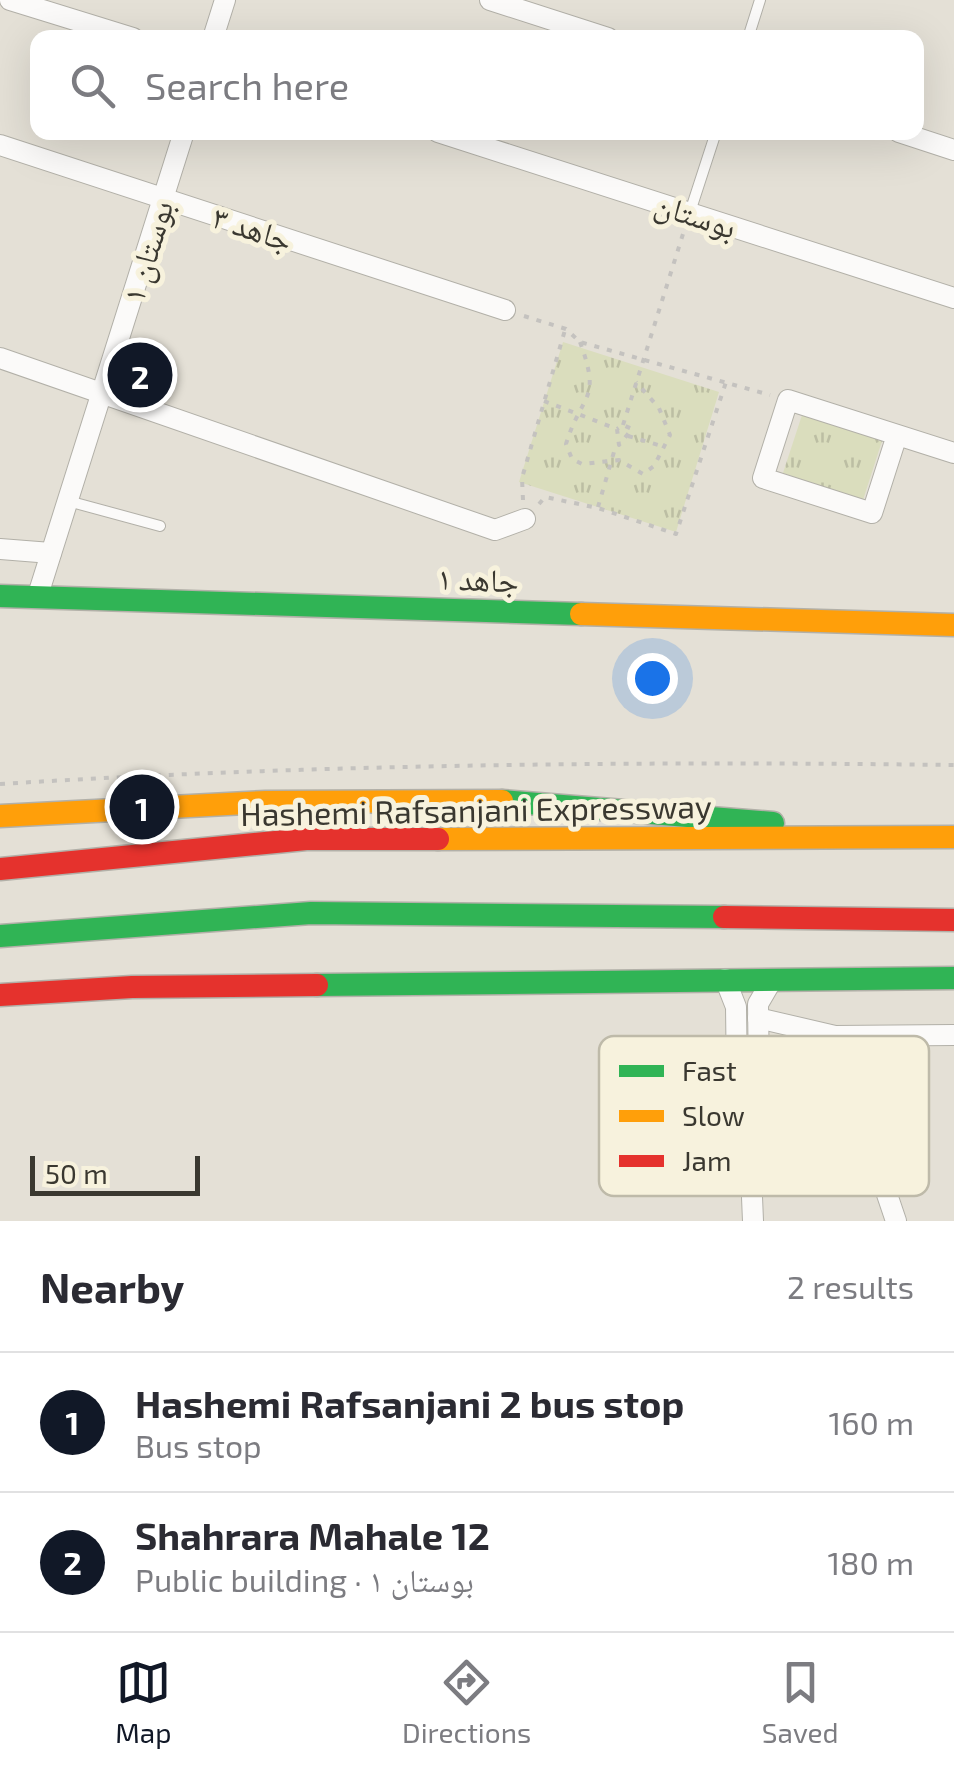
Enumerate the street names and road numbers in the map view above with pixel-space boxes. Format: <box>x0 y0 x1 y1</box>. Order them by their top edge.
street label: بوستان <box>650 183 741 247</box>
street label: بوستان ۱ <box>113 195 181 307</box>
street label: جاهد ۳ <box>208 196 298 258</box>
street label: جاهد ۱ <box>437 558 519 599</box>
street label: Hashemi Rafsanjani Expressway <box>240 786 712 833</box>

